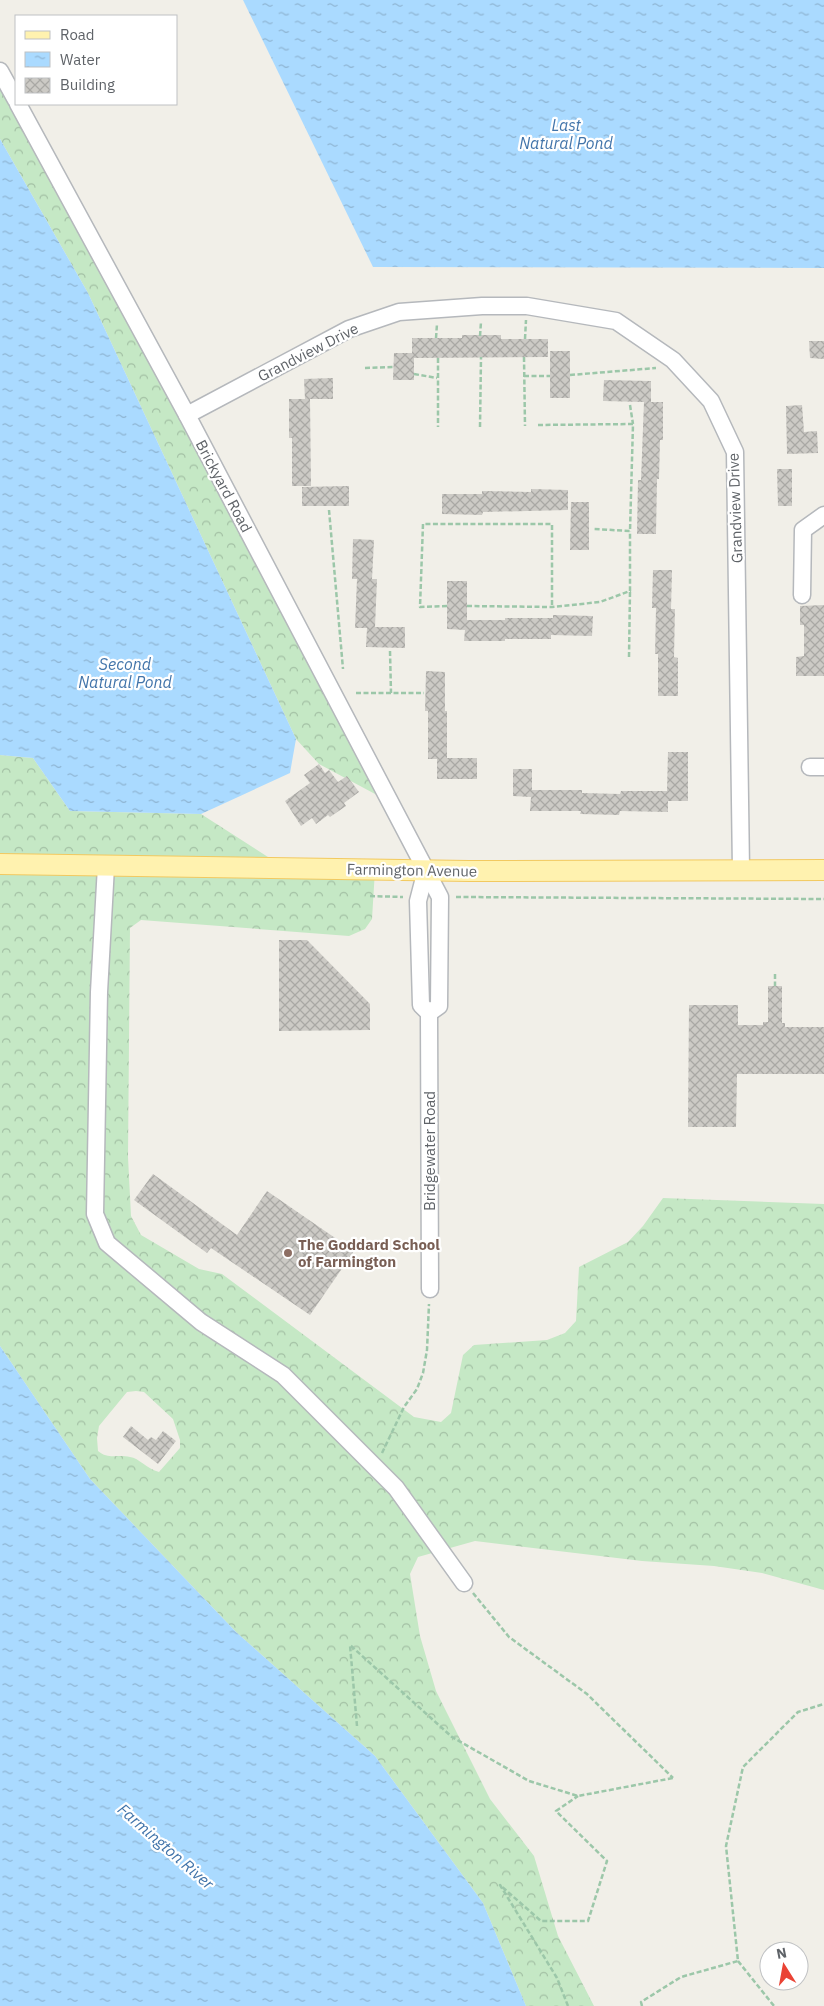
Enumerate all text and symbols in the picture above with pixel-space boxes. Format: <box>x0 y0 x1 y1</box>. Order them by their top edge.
legend <box>15 15 178 105</box>
text: Road <box>60 25 95 44</box>
text: Water <box>60 50 101 69</box>
text: Building <box>60 75 115 94</box>
water label: Last Natural Pond <box>519 115 614 153</box>
street label: Grandview Drive <box>255 319 361 385</box>
street label: Brickyard Road <box>192 437 256 535</box>
street label: Grandview Drive <box>724 453 746 563</box>
water label: Second Natural Pond <box>78 654 173 692</box>
street label: Farmington Avenue <box>347 859 477 881</box>
street label: Bridgewater Road <box>420 1091 439 1211</box>
place label: The Goddard School of Farmington <box>298 1235 440 1271</box>
marker: The Goddard School of Farmington <box>282 1247 294 1259</box>
water label: Farmington River <box>114 1799 219 1894</box>
north arrow <box>759 1941 809 1991</box>
text: N <box>775 1943 788 1963</box>

